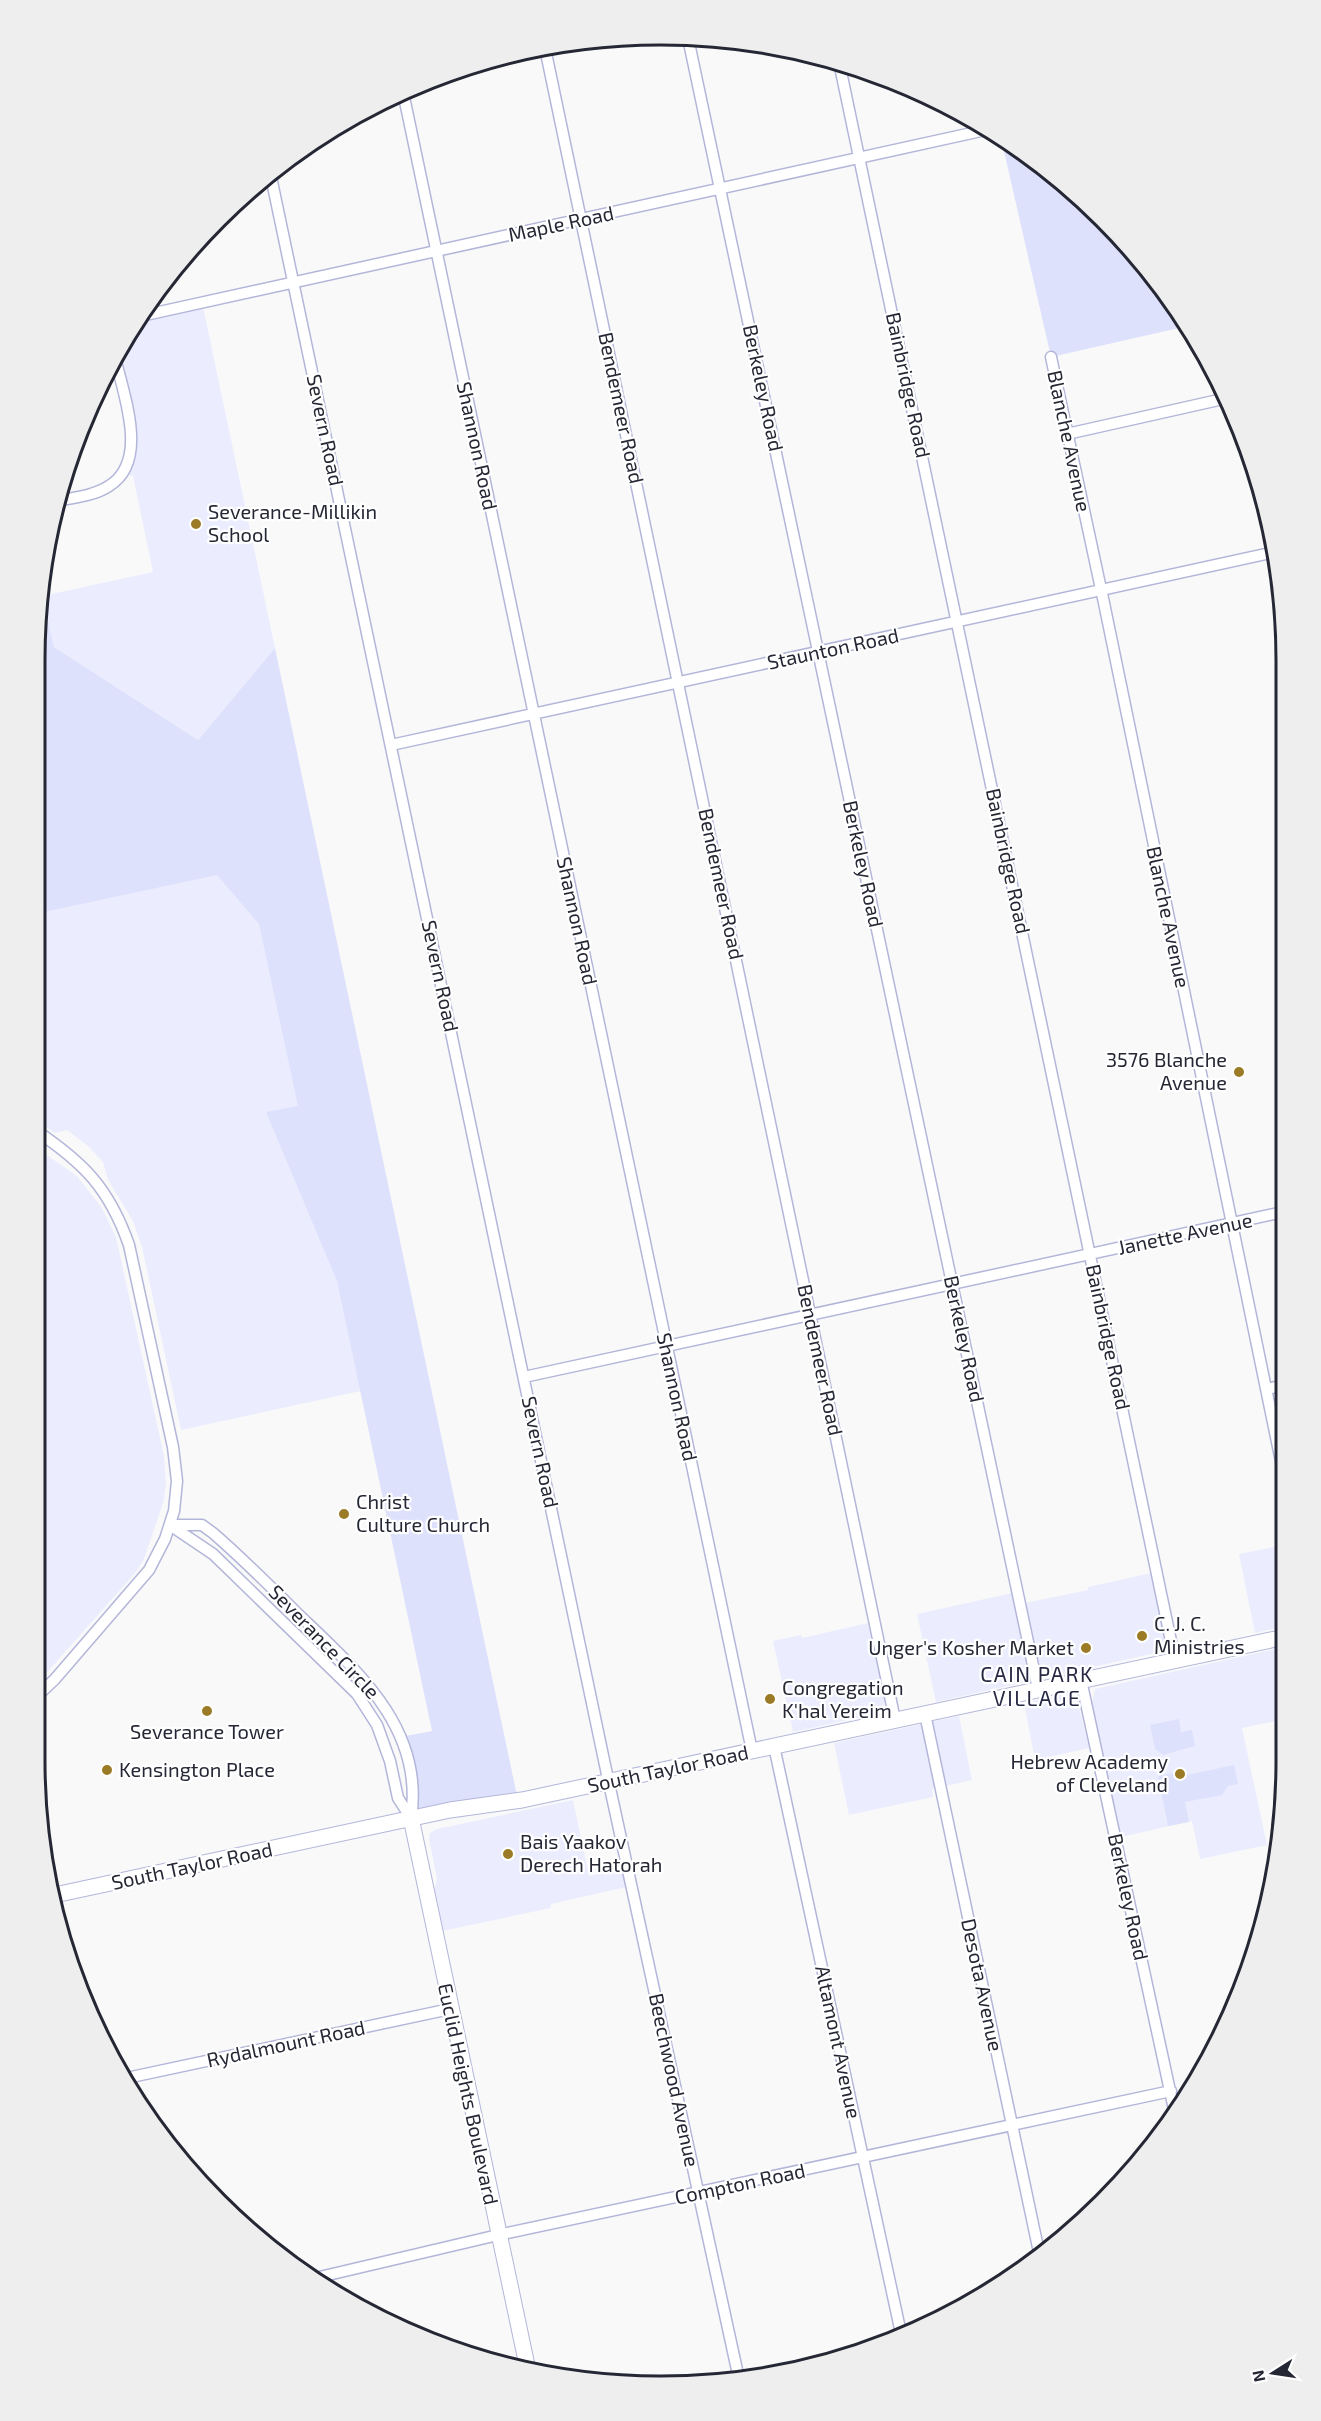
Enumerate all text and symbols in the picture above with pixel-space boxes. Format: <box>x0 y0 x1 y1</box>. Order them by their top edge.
street label: Maple Road <box>506 200 616 246</box>
street label: Bainbridge Road <box>882 310 936 460</box>
street label: Berkeley Road <box>739 322 789 453</box>
street label: Bendemeer Road <box>594 330 650 486</box>
street label: Blanche Avenue <box>1043 368 1097 514</box>
street label: Severn Road <box>302 372 349 488</box>
street label: Shannon Road <box>453 379 503 512</box>
place label: Severance-Millikin School <box>208 499 377 546</box>
marker: Severance-Millikin School <box>189 517 203 531</box>
street label: Staunton Road <box>765 622 901 674</box>
street label: Bainbridge Road <box>982 786 1036 936</box>
street label: Berkeley Road <box>839 798 889 929</box>
street label: Bendemeer Road <box>694 806 750 962</box>
street label: Blanche Avenue <box>1142 844 1196 990</box>
street label: Shannon Road <box>553 854 603 987</box>
street label: Severn Road <box>417 918 464 1034</box>
place label: 3576 Blanche Avenue <box>1106 1047 1227 1094</box>
marker: 3576 Blanche Avenue <box>1232 1065 1246 1079</box>
street label: Janette Avenue <box>1115 1207 1254 1259</box>
street label: Bainbridge Road <box>1082 1262 1136 1412</box>
street label: Berkeley Road <box>940 1273 990 1404</box>
street label: Bendemeer Road <box>793 1282 849 1438</box>
street label: Shannon Road <box>653 1330 703 1463</box>
street label: Severn Road <box>517 1394 564 1510</box>
place label: Christ Culture Church <box>356 1489 490 1536</box>
marker: Christ Culture Church <box>337 1507 351 1521</box>
street label: Severance Circle <box>264 1579 385 1703</box>
place label: C. J. C. Ministries <box>1154 1611 1245 1658</box>
marker: C. J. C. Ministries <box>1135 1629 1149 1643</box>
place label: Unger's Kosher Market <box>868 1635 1074 1659</box>
marker: Unger's Kosher Market <box>1079 1641 1093 1655</box>
district label: CAIN PARK VILLAGE <box>980 1661 1094 1710</box>
place label: Congregation K'hal Yereim <box>782 1675 904 1722</box>
marker: Congregation K'hal Yereim <box>763 1692 777 1706</box>
marker: Severance Tower <box>200 1704 214 1718</box>
place label: Severance Tower <box>130 1719 284 1743</box>
street label: South Taylor Road <box>585 1739 750 1797</box>
place label: Hebrew Academy of Cleveland <box>1010 1749 1168 1796</box>
place label: Kensington Place <box>119 1757 275 1781</box>
marker: Kensington Place <box>100 1763 114 1777</box>
marker: Hebrew Academy of Cleveland <box>1173 1767 1187 1781</box>
place label: Bais Yaakov Derech Hatorah <box>520 1829 662 1876</box>
street label: Berkeley Road <box>1104 1831 1154 1962</box>
street label: South Taylor Road <box>109 1836 274 1894</box>
marker: Bais Yaakov Derech Hatorah <box>501 1847 515 1861</box>
street label: Desota Avenue <box>957 1916 1009 2053</box>
street label: Altamont Avenue <box>811 1963 867 2121</box>
street label: Euclid Heights Boulevard <box>434 1981 504 2207</box>
street label: Beechwood Avenue <box>645 1991 705 2169</box>
street label: Rydalmount Road <box>204 2015 367 2072</box>
street label: Compton Road <box>672 2157 807 2209</box>
north arrow <box>1243 2343 1303 2403</box>
text: N <box>1247 2369 1268 2384</box>

